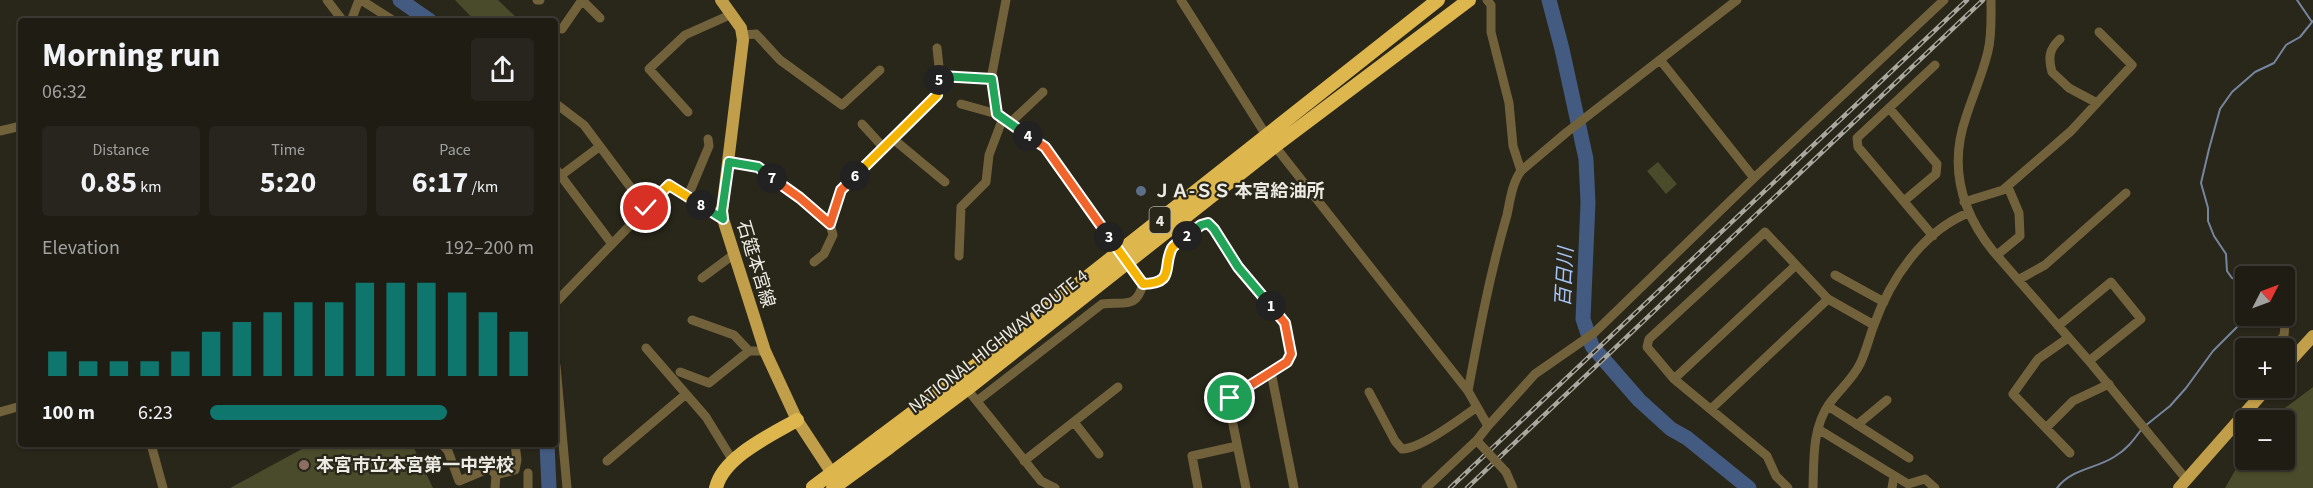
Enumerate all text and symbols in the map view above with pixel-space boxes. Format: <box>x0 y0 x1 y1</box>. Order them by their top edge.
text: Morning run <box>42 32 220 79</box>
button: share <box>471 38 534 101</box>
pin: 5 <box>924 65 954 95</box>
text: 5 <box>935 69 943 91</box>
text: 06:32 <box>42 78 87 106</box>
pin: 4 <box>1013 121 1043 151</box>
text: 4 <box>1024 125 1032 147</box>
text: Distance <box>93 139 149 161</box>
text: Time <box>271 139 305 161</box>
text: Pace <box>439 139 471 161</box>
text: 0.85 <box>81 161 137 204</box>
text: 5:20 <box>260 161 316 204</box>
text: 6:17 <box>412 161 468 204</box>
pin: 6 <box>840 161 870 191</box>
pin: 7 <box>757 163 787 193</box>
text: 6 <box>851 165 859 187</box>
text: 7 <box>768 167 776 189</box>
text: km <box>137 176 161 198</box>
text: /km <box>468 176 498 198</box>
place label: ＪＡ-ＳＳ 本宮給油所 <box>1153 179 1325 204</box>
pin <box>620 182 671 233</box>
marker: ＪＡ-ＳＳ 本宮給油所 <box>1134 184 1148 198</box>
pin: 8 <box>686 190 716 220</box>
icon: check <box>629 191 662 224</box>
text: 8 <box>697 194 705 216</box>
road number: 4 <box>1150 207 1170 233</box>
street label: 石筵本宮線 <box>730 217 781 311</box>
pin: 2 <box>1172 221 1202 251</box>
pin: 3 <box>1094 222 1124 252</box>
text: 2 <box>1183 225 1191 247</box>
text: 3 <box>1105 226 1113 248</box>
text: Elevation <box>42 234 120 262</box>
text: 192–200 m <box>444 234 534 262</box>
water label: 百日川 <box>1549 244 1581 308</box>
street label: NATIONAL HIGHWAY ROUTE 4 <box>903 263 1093 419</box>
north arrow <box>2235 266 2295 326</box>
map controls <box>2235 266 2295 470</box>
pin: 1 <box>1256 291 1286 321</box>
text: 1 <box>1267 295 1275 317</box>
button: + <box>2235 338 2295 398</box>
pin <box>1204 372 1255 423</box>
icon: arrive <box>1213 381 1246 414</box>
text: 100 m <box>42 399 95 427</box>
text: 6:23 <box>138 399 173 427</box>
button: − <box>2235 410 2295 470</box>
place label: 本宮市立本宮第一中学校 <box>316 453 514 478</box>
marker: 本宮市立本宮第一中学校 <box>297 458 311 472</box>

